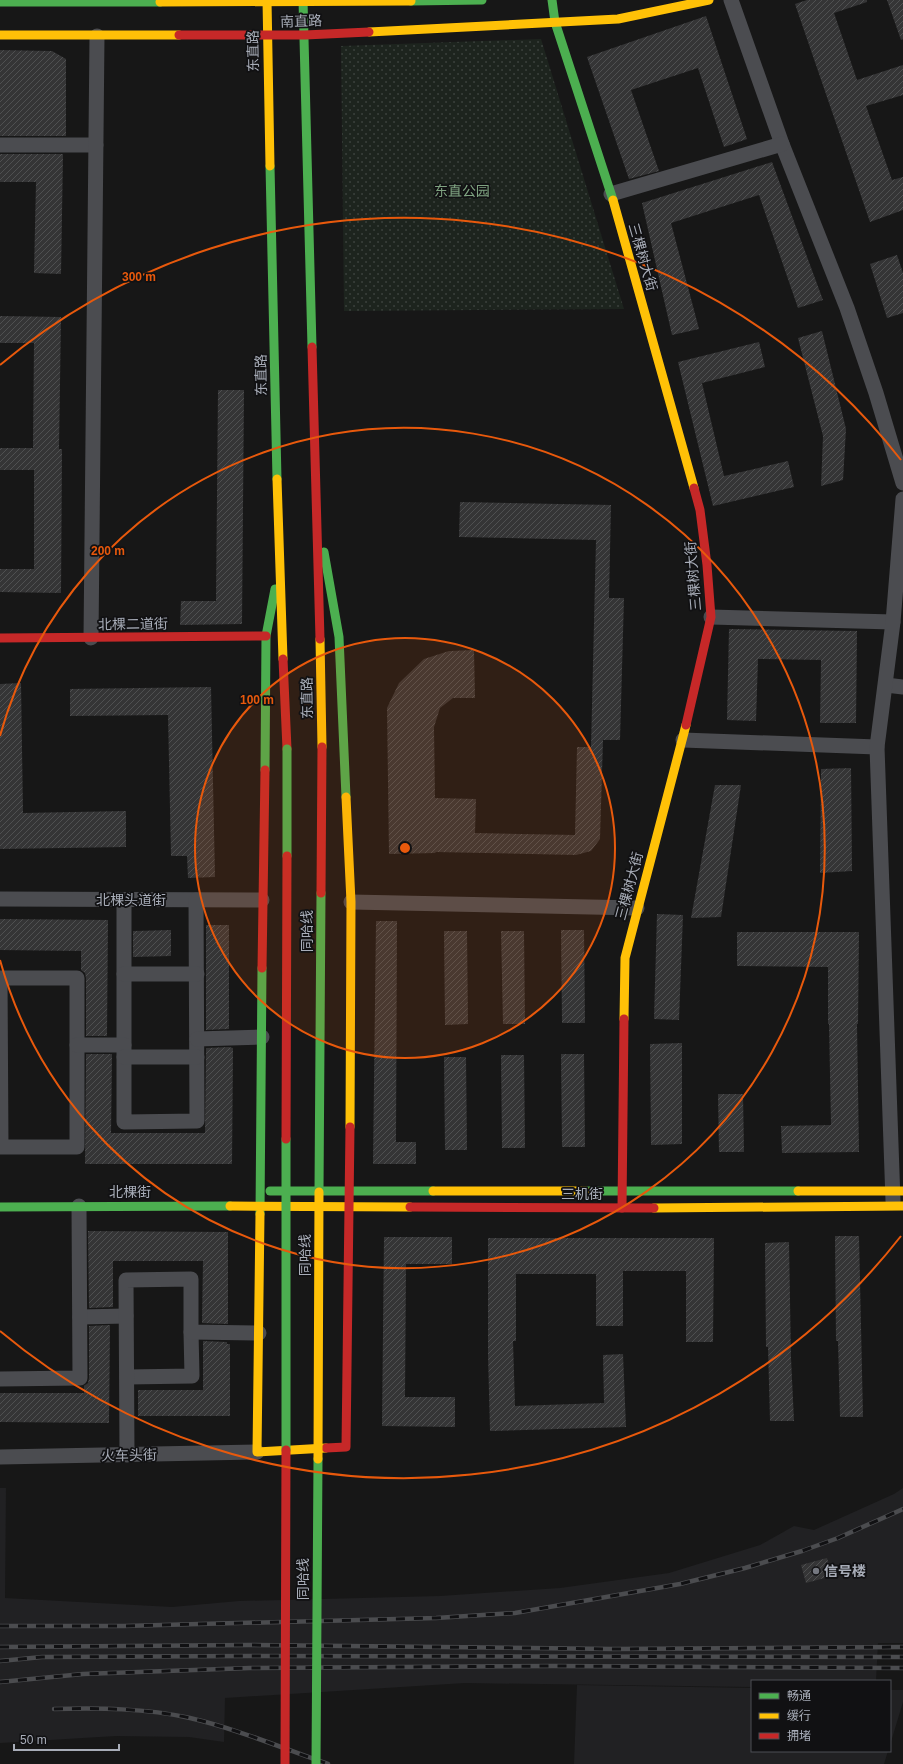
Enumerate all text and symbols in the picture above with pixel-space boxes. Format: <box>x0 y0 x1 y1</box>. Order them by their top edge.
street label: 南直路 <box>280 12 322 30</box>
street label: 东直路 <box>245 30 261 72</box>
park label: 东直公园 <box>434 183 490 199</box>
street label: 三棵树大街 <box>626 221 660 293</box>
text: 300 m <box>122 270 156 284</box>
street label: 东直路 <box>253 354 269 396</box>
street label: 三棵树大街 <box>682 540 704 612</box>
text: 200 m <box>91 544 125 558</box>
street label: 北棵二道街 <box>98 615 168 633</box>
street label: 东直路 <box>299 677 315 719</box>
text: 100 m <box>240 693 274 707</box>
centre of rings <box>398 841 412 855</box>
street label: 三棵树大街 <box>612 850 646 922</box>
street label: 北棵头道街 <box>96 892 166 908</box>
street label: 同哈线 <box>299 910 315 952</box>
street label: 北棵街 <box>109 1184 151 1200</box>
street label: 三机街 <box>561 1186 603 1202</box>
street label: 同哈线 <box>297 1234 313 1276</box>
street label: 火车头街 <box>101 1447 157 1463</box>
street label: 同哈线 <box>295 1558 311 1600</box>
place label: 信号楼 <box>824 1563 866 1579</box>
marker: 信号楼 <box>811 1566 821 1576</box>
legend <box>751 1680 891 1752</box>
text: 畅通 <box>787 1689 811 1703</box>
text: 缓行 <box>787 1709 811 1723</box>
scale bar <box>14 1726 119 1752</box>
text: 拥堵 <box>787 1729 811 1743</box>
text: 50 m <box>20 1733 47 1747</box>

